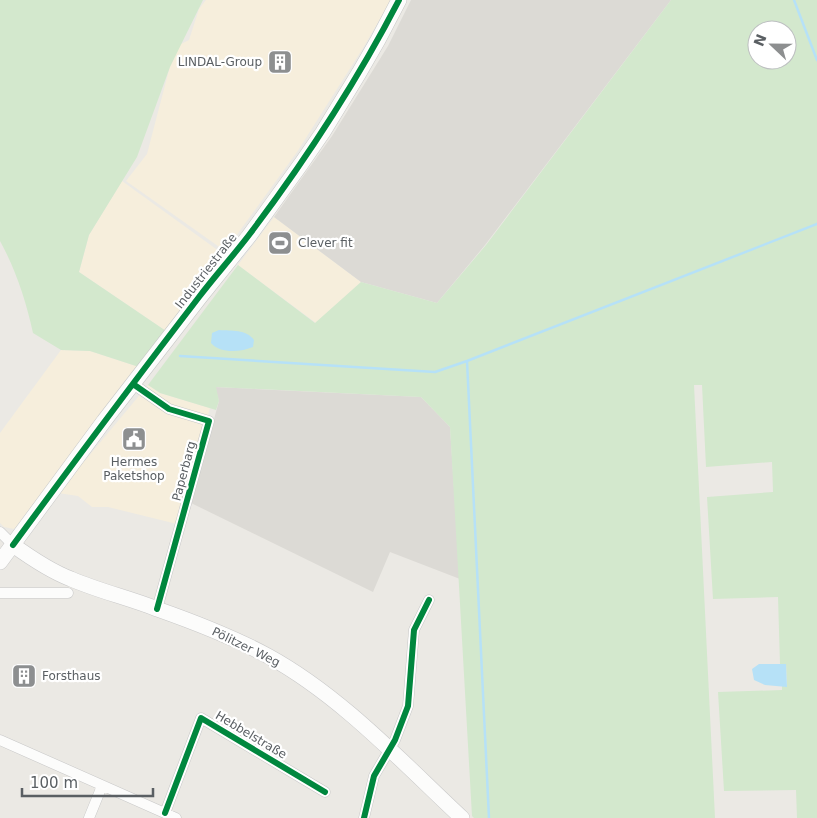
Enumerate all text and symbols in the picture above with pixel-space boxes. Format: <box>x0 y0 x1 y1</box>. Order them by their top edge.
north arrow <box>747 20 797 70</box>
text: N <box>750 32 770 49</box>
building icon: LINDAL-Group <box>267 49 293 75</box>
place label: LINDAL-Group <box>178 55 262 69</box>
sports icon: Clever fit <box>267 230 293 256</box>
street label: Industriestraße <box>172 231 240 311</box>
place label: Clever fit <box>298 236 353 250</box>
public building icon: Hermes Paketshop <box>121 426 147 452</box>
street label: Paperbarg <box>169 440 199 502</box>
place label: Hermes Paketshop <box>103 455 165 483</box>
street label: Pölitzer Weg <box>210 624 282 670</box>
building icon: Forsthaus <box>11 663 37 689</box>
place label: Forsthaus <box>42 669 101 683</box>
street label: Hebbelstraße <box>213 708 289 762</box>
scale bar <box>22 766 154 798</box>
text: 100 m <box>30 774 78 792</box>

